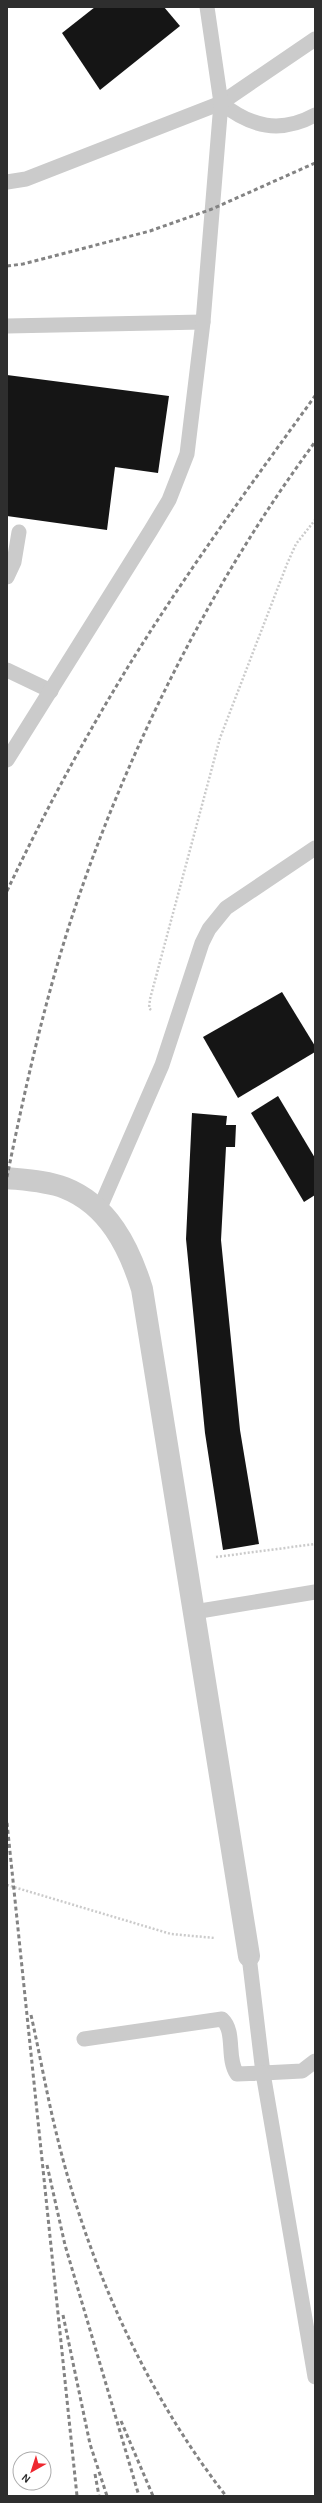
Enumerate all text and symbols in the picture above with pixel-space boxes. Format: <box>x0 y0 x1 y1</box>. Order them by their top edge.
north arrow <box>12 2451 52 2491</box>
text: N <box>20 2472 32 2485</box>

